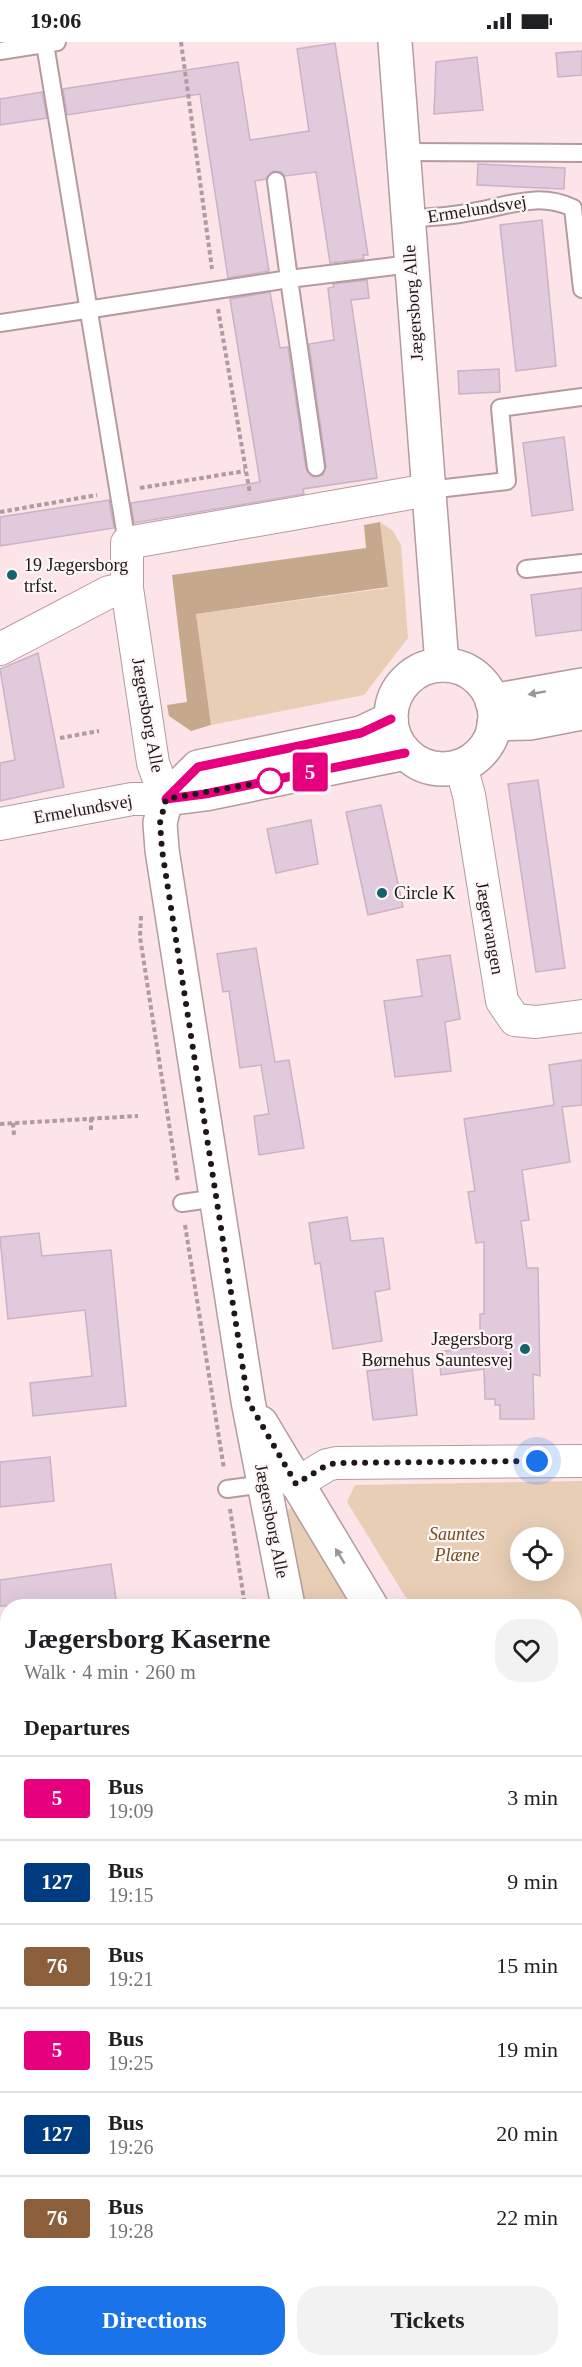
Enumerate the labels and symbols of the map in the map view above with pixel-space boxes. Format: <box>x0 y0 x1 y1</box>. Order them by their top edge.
street label: Ermelundsvej <box>426 191 528 227</box>
street label: Jægersborg Alle <box>399 244 427 362</box>
place label: 19 Jægersborg trfst. <box>24 555 128 596</box>
marker: 19 Jægersborg trfst. <box>5 568 19 582</box>
street label: Jægersborg Alle <box>128 656 168 774</box>
one-way arrow <box>527 689 546 698</box>
line badge: 5 <box>290 752 330 792</box>
unlabelled marker <box>257 768 283 794</box>
street label: Ermelundsvej <box>32 790 134 828</box>
street label: Jægervangen <box>472 880 508 976</box>
place label: Circle K <box>394 883 455 903</box>
marker: Circle K <box>375 886 389 900</box>
place label: Jægersborg Børnehus Sauntesvej <box>362 1329 513 1370</box>
marker: Jægersborg Børnehus Sauntesvej <box>518 1342 532 1356</box>
your location <box>522 1446 552 1476</box>
street label: Jægersborg Alle <box>251 1462 293 1580</box>
park label: Sauntes Plæne <box>429 1524 485 1565</box>
one-way arrow <box>335 1548 346 1565</box>

